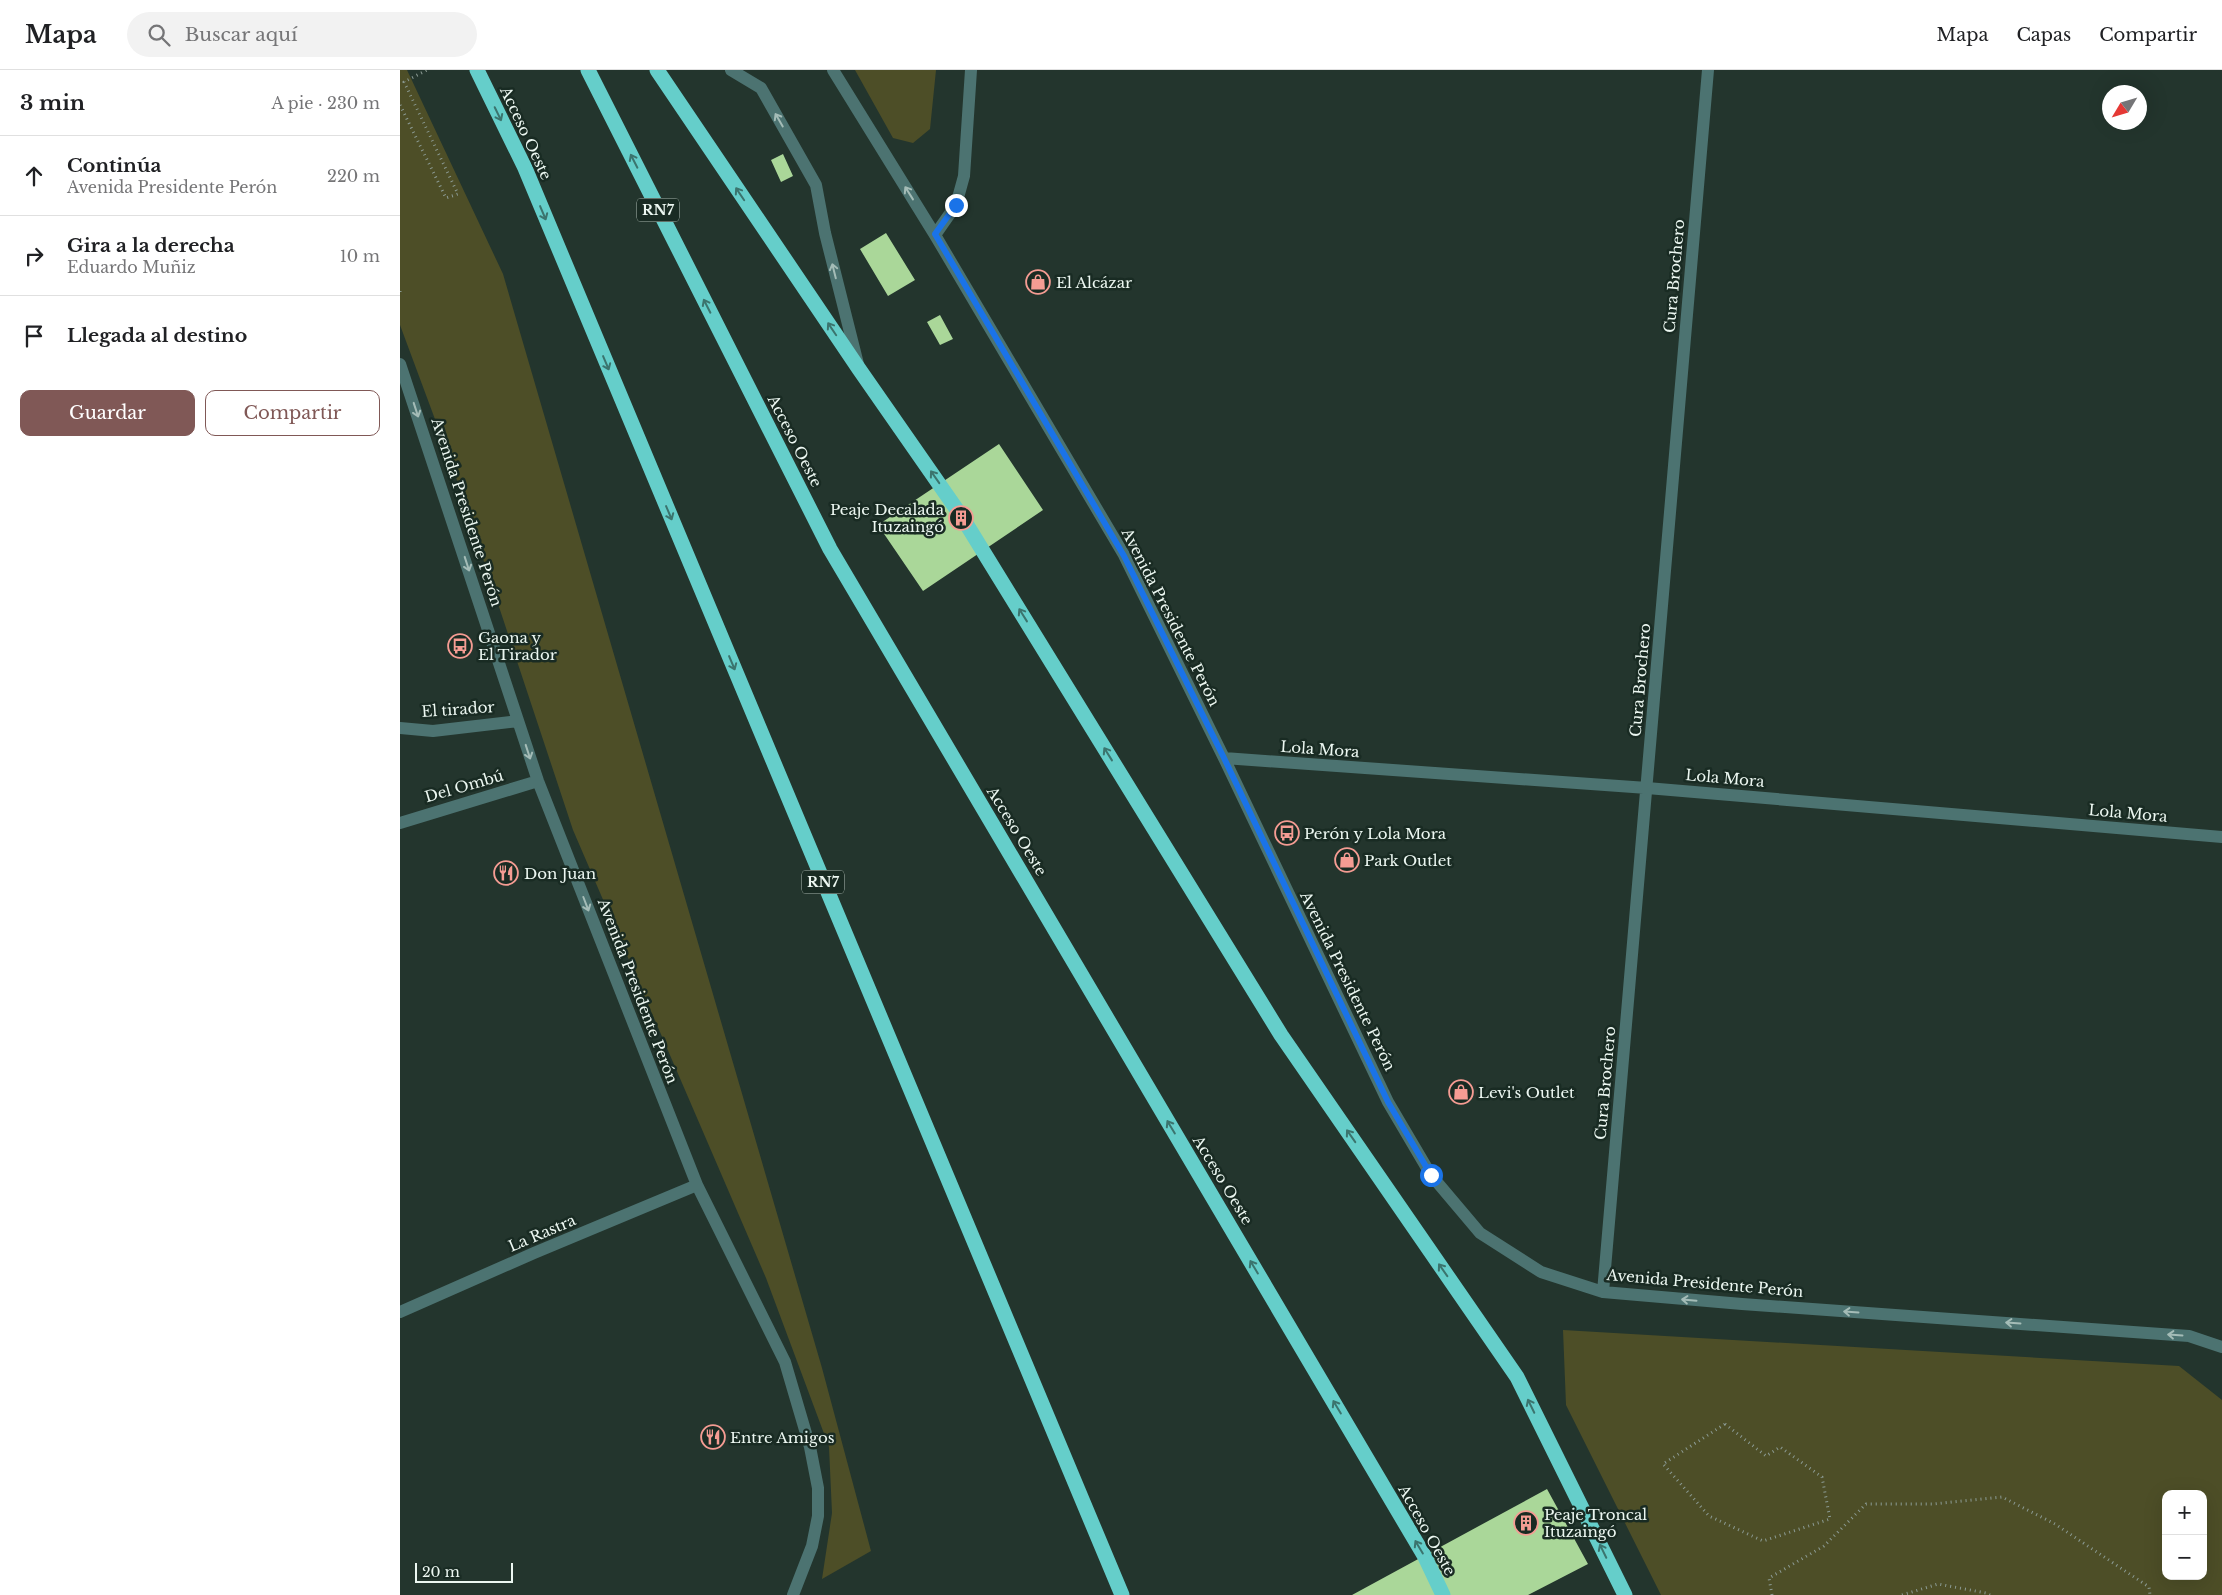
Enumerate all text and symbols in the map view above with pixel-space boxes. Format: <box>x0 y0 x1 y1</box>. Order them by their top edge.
search box <box>127 12 477 57</box>
text: Mapa <box>25 20 97 49</box>
icon: search <box>145 21 173 49</box>
text: Buscar aquí <box>185 23 297 46</box>
text: Mapa <box>1937 24 1988 46</box>
text: Capas <box>2016 24 2071 46</box>
text: Compartir <box>2099 24 2197 46</box>
street label: Acceso Oeste <box>496 82 556 183</box>
north arrow <box>2102 85 2147 130</box>
text: 3 min <box>20 90 85 116</box>
text: A pie · 230 m <box>272 93 380 113</box>
one-way arrow <box>494 106 503 121</box>
one-way arrow <box>774 113 784 128</box>
text: Continúa <box>67 154 161 177</box>
one-way arrow <box>628 154 638 169</box>
icon: ahead <box>20 162 48 190</box>
text: 220 m <box>327 166 380 186</box>
text: Avenida Presidente Perón <box>67 177 277 197</box>
one-way arrow <box>735 187 746 201</box>
one-way arrow <box>904 187 914 201</box>
route end <box>945 194 968 217</box>
road number: RN7 <box>637 198 679 222</box>
one-way arrow <box>539 205 549 220</box>
street label: Cura Brochero <box>1660 218 1688 333</box>
text: Gira a la derecha <box>67 234 235 257</box>
icon: right <box>20 242 48 270</box>
text: 10 m <box>340 246 380 266</box>
text: Eduardo Muñiz <box>67 257 196 277</box>
one-way arrow <box>829 263 839 279</box>
shop icon: El Alcázar <box>1025 269 1051 295</box>
place label: El Alcázar <box>1056 273 1133 292</box>
one-way arrow <box>702 299 711 314</box>
icon: arrive <box>20 322 48 350</box>
one-way arrow <box>827 322 837 336</box>
text: Llegada al destino <box>67 324 247 347</box>
one-way arrow <box>602 355 612 370</box>
button: Guardar <box>20 390 195 436</box>
button: Compartir <box>205 390 380 436</box>
street label: Acceso Oeste <box>763 391 826 490</box>
one-way arrow <box>412 401 422 417</box>
street label: Avenida Presidente Perón <box>427 414 507 609</box>
one-way arrow <box>930 470 940 484</box>
place label: Peaje Decalada Ituzaingó <box>830 500 945 536</box>
one-way arrow <box>665 505 674 520</box>
building icon: Peaje Decalada Ituzaingó <box>948 505 974 531</box>
street label: Avenida Presidente Perón <box>1117 524 1224 709</box>
one-way arrow <box>463 556 472 571</box>
one-way arrow <box>1018 609 1028 623</box>
street label: Cura Brochero <box>1626 622 1654 737</box>
place label: Gaona y El Tirador <box>478 628 558 664</box>
bus stop icon: Gaona y El Tirador <box>447 633 473 659</box>
one-way arrow <box>727 655 737 670</box>
street label: El tirador <box>421 697 496 721</box>
street label: Lola Mora <box>1280 737 1361 761</box>
one-way arrow <box>524 744 534 760</box>
one-way arrow <box>1103 747 1113 761</box>
street label: Lola Mora <box>1685 765 1766 791</box>
street label: Del Ombú <box>422 766 506 806</box>
street label: Acceso Oeste <box>982 782 1051 879</box>
street label: Lola Mora <box>2088 800 2169 826</box>
bus stop icon: Perón y Lola Mora <box>1274 820 1300 846</box>
place label: Perón y Lola Mora <box>1304 824 1447 843</box>
shop icon: Park Outlet <box>1334 847 1360 873</box>
place label: Park Outlet <box>1364 851 1452 870</box>
restaurant icon: Don Juan <box>493 860 519 886</box>
place label: Don Juan <box>524 864 596 883</box>
road number: RN7 <box>802 870 844 894</box>
street label: Avenida Presidente Perón <box>1296 887 1400 1074</box>
street label: Avenida Presidente Perón <box>593 895 682 1086</box>
one-way arrow <box>582 896 591 911</box>
street label: Cura Brochero <box>1591 1025 1619 1140</box>
shop icon: Levi's Outlet <box>1448 1079 1474 1105</box>
place label: Levi's Outlet <box>1478 1083 1575 1102</box>
one-way arrow <box>1166 1120 1176 1134</box>
one-way arrow <box>1346 1129 1356 1143</box>
street label: Acceso Oeste <box>1188 1131 1257 1228</box>
route start <box>1420 1164 1443 1187</box>
street label: La Rastra <box>505 1210 579 1256</box>
one-way arrow <box>1249 1259 1259 1274</box>
one-way arrow <box>1438 1263 1448 1277</box>
street label: Avenida Presidente Perón <box>1605 1265 1804 1301</box>
one-way arrow <box>1681 1295 1697 1305</box>
one-way arrow <box>1843 1307 1859 1316</box>
one-way arrow <box>2005 1319 2021 1328</box>
one-way arrow <box>2167 1330 2183 1340</box>
one-way arrow <box>1526 1398 1536 1413</box>
one-way arrow <box>1331 1400 1341 1414</box>
restaurant icon: Entre Amigos <box>700 1424 726 1450</box>
place label: Entre Amigos <box>730 1428 835 1447</box>
street label: Acceso Oeste <box>1394 1480 1460 1579</box>
map controls <box>2162 1490 2207 1580</box>
button: + <box>2162 1490 2207 1535</box>
place label: Peaje Troncal Ituzaingó <box>1544 1505 1647 1541</box>
building icon: Peaje Troncal Ituzaingó <box>1513 1510 1539 1536</box>
button: − <box>2162 1535 2207 1580</box>
one-way arrow <box>1414 1540 1424 1554</box>
one-way arrow <box>1598 1544 1607 1559</box>
scale bar <box>415 1560 512 1583</box>
text: 20 m <box>422 1563 460 1581</box>

